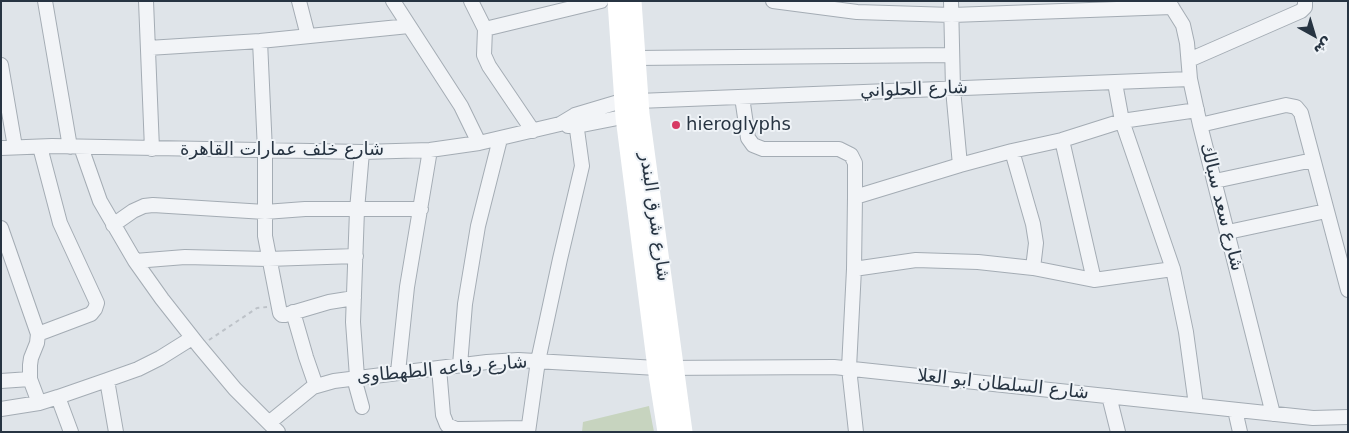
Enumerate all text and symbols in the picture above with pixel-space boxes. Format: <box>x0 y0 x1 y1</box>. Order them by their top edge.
north arrow <box>1289 10 1339 60</box>
text: ش <box>1311 34 1336 59</box>
street label: شارع الحلواني <box>860 77 968 103</box>
place label: hieroglyphs <box>686 114 791 136</box>
marker: hieroglyphs <box>670 119 682 131</box>
street label: شارع خلف عمارات القاهرة <box>180 139 384 161</box>
street label: شارع سعد سبالك <box>1195 141 1247 273</box>
street label: شارع شرق البندر <box>634 151 674 283</box>
street label: شارع رفاعه الطهطاوى <box>356 352 528 388</box>
street label: شارع السلطان ابو العلا <box>916 365 1090 405</box>

